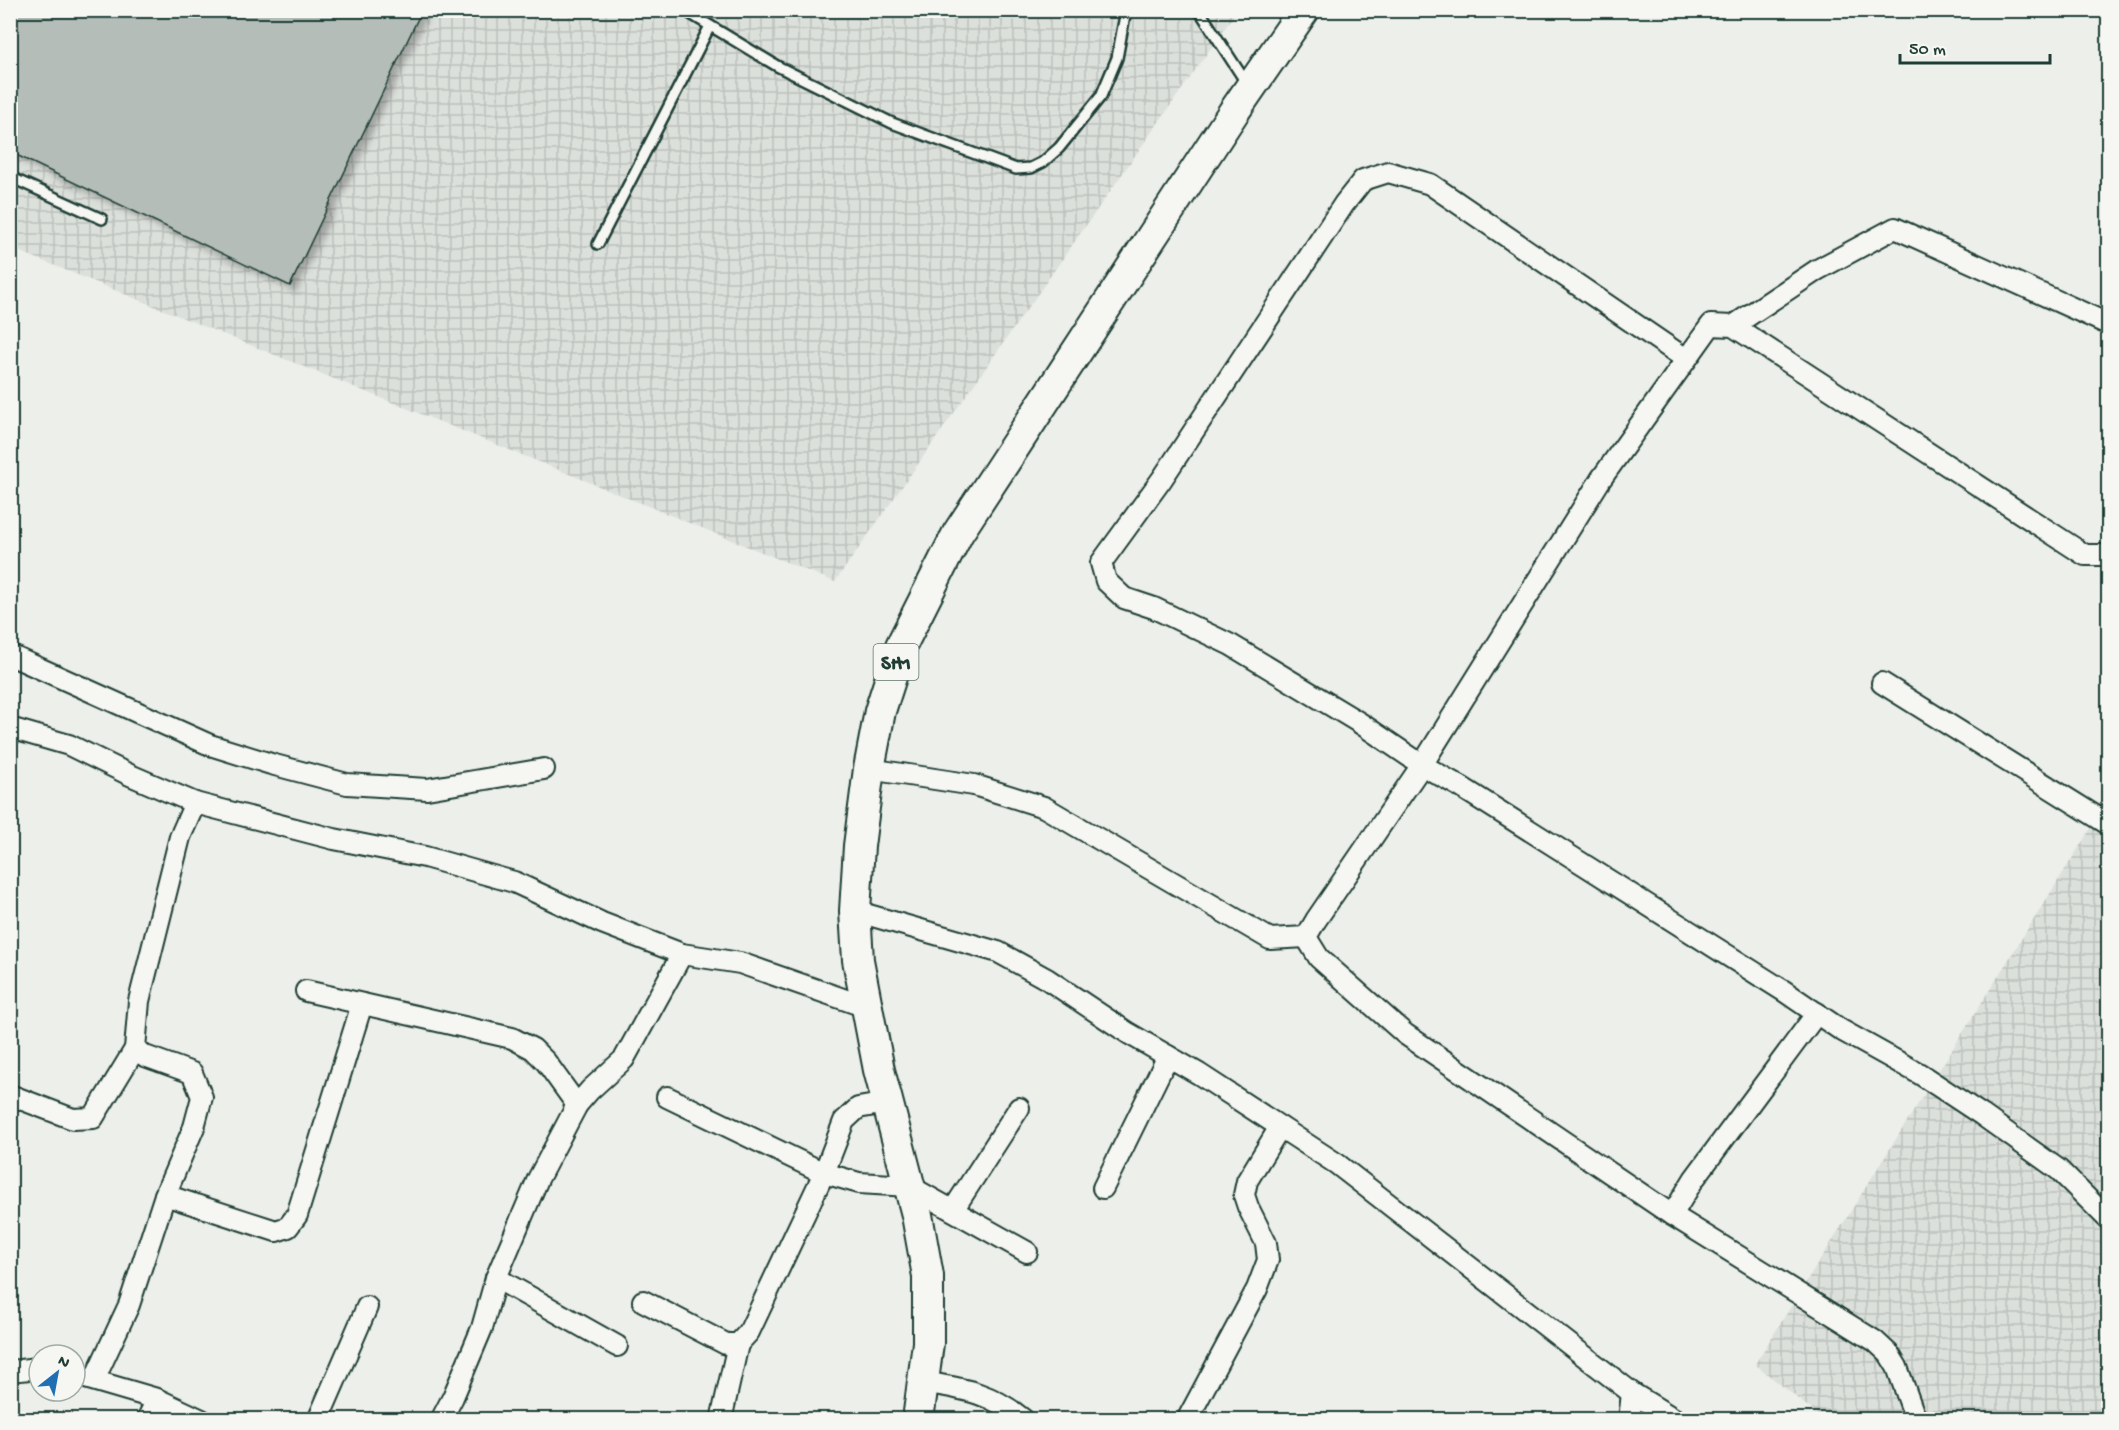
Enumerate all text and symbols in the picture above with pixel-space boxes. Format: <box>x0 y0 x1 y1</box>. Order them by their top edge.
scale bar <box>1900 27 2050 65</box>
text: 50 m <box>1909 40 1946 61</box>
road number: SH1 <box>874 644 918 680</box>
north arrow <box>27 1343 87 1403</box>
text: N <box>54 1352 73 1374</box>

